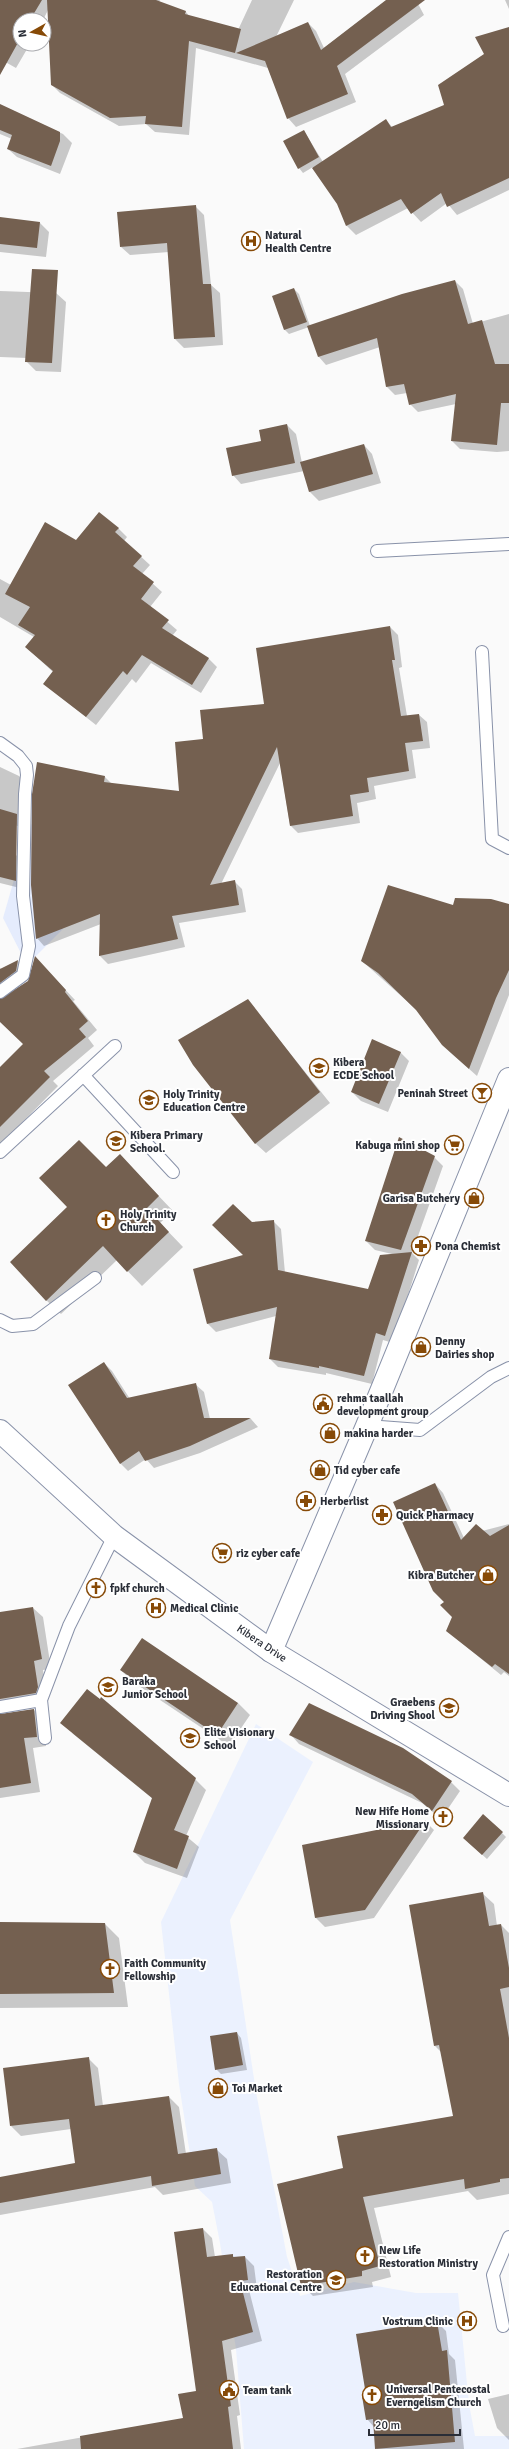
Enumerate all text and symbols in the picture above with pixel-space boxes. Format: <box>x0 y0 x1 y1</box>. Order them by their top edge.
north arrow <box>12 12 52 52</box>
text: N <box>16 29 30 38</box>
place label: Natural Health Centre <box>265 229 332 255</box>
hospital icon: Natural Health Centre <box>240 230 262 252</box>
place label: Kibera ECDE School <box>333 1056 395 1082</box>
school or university icon: Kibera ECDE School <box>308 1057 330 1079</box>
bar icon: Peninah Street <box>471 1082 493 1104</box>
place label: Peninah Street <box>397 1087 468 1100</box>
place label: Holy Trinity Education Centre <box>163 1088 246 1114</box>
school or university icon: Holy Trinity Education Centre <box>138 1089 160 1111</box>
place label: Kibera Primary School. <box>130 1129 203 1155</box>
school or university icon: Kibera Primary School. <box>105 1130 127 1152</box>
supermarket icon: Kabuga mini shop <box>443 1134 465 1156</box>
place label: Kabuga mini shop <box>355 1139 440 1152</box>
shop icon: Garisa Butchery <box>463 1187 485 1209</box>
place label: Garisa Butchery <box>383 1192 461 1205</box>
place label: Holy Trinity Church <box>120 1208 177 1234</box>
church icon: Holy Trinity Church <box>95 1209 117 1231</box>
pharmacy icon: Pona Chemist <box>410 1235 432 1257</box>
place label: Pona Chemist <box>435 1240 500 1253</box>
place label: Denny Dairies shop <box>435 1335 494 1361</box>
shop icon: Denny Dairies shop <box>410 1336 432 1358</box>
place label: rehma taallah development group <box>337 1392 429 1418</box>
public building icon: rehma taallah development group <box>312 1393 334 1415</box>
shop icon: makina harder <box>319 1422 341 1444</box>
place label: makina harder <box>344 1427 414 1440</box>
shop icon: Tid cyber cafe <box>309 1459 331 1481</box>
place label: Tid cyber cafe <box>334 1464 401 1477</box>
pharmacy icon: Herberlist <box>295 1490 317 1512</box>
place label: Herberlist <box>320 1495 369 1508</box>
pharmacy icon: Quick Pharmacy <box>371 1504 393 1526</box>
place label: Quick Pharmacy <box>396 1509 474 1522</box>
supermarket icon: riz cyber cafe <box>211 1542 233 1564</box>
place label: riz cyber cafe <box>236 1547 301 1560</box>
shop icon: Kibra Butcher <box>477 1564 499 1586</box>
place label: Kibra Butcher <box>408 1569 475 1582</box>
church icon: fpkf church <box>85 1577 107 1599</box>
place label: fpkf church <box>109 1582 165 1595</box>
hospital icon: Medical Clinic <box>145 1597 167 1619</box>
place label: Medical Clinic <box>170 1602 238 1615</box>
street label: Kibera Drive <box>234 1622 289 1665</box>
place label: Baraka Junior School <box>122 1675 188 1701</box>
school or university icon: Baraka Junior School <box>97 1676 119 1698</box>
place label: Graebens Driving Shool <box>370 1696 436 1722</box>
school or university icon: Graebens Driving Shool <box>438 1697 460 1719</box>
place label: Elite Visionary School <box>204 1726 275 1752</box>
school or university icon: Elite Visionary School <box>179 1727 201 1749</box>
place label: New Hife Home Missionary <box>355 1805 430 1831</box>
church icon: New Hife Home Missionary <box>432 1806 454 1828</box>
place label: Faith Community Fellowship <box>124 1957 207 1983</box>
church icon: Faith Community Fellowship <box>99 1958 121 1980</box>
shop icon: Toi Market <box>207 2077 229 2099</box>
place label: Toi Market <box>232 2082 282 2095</box>
place label: New Life Restoration Ministry <box>379 2244 479 2270</box>
church icon: New Life Restoration Ministry <box>354 2245 376 2267</box>
place label: Restoration Educational Centre <box>231 2268 323 2294</box>
school or university icon: Restoration Educational Centre <box>325 2269 347 2291</box>
hospital icon: Vostrum Clinic <box>456 2310 478 2332</box>
place label: Vostrum Clinic <box>383 2315 453 2328</box>
public building icon: Team tank <box>218 2379 240 2401</box>
place label: Universal Pentecostal Everngelism Church <box>386 2383 491 2409</box>
place label: Team tank <box>243 2384 292 2397</box>
church icon: Universal Pentecostal Everngelism Church <box>361 2384 383 2406</box>
scale bar <box>369 2411 460 2437</box>
text: 20 m <box>375 2418 400 2433</box>

